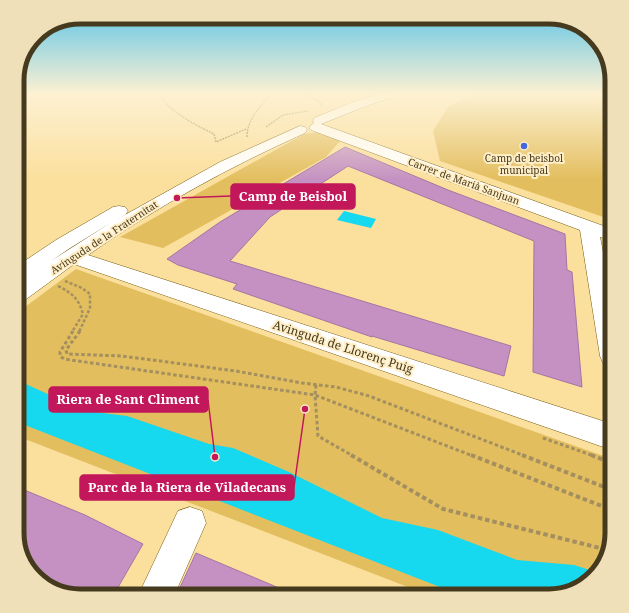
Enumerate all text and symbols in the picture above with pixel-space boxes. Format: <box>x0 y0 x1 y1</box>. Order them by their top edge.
marker: Camp de beisbol municipal <box>519 141 529 151</box>
place label: Camp de beisbol municipal <box>485 151 563 177</box>
street label: Carrer de Marià Sanjuan <box>406 154 522 208</box>
callout: Camp de Beisbol <box>231 184 355 209</box>
text: Camp de Beisbol <box>239 187 348 205</box>
street label: Avinguda de la Fraternitat <box>48 197 161 277</box>
street label: Avinguda de Llorenç Puig <box>271 316 416 377</box>
callout: Riera de Sant Climent <box>49 387 208 412</box>
text: Riera de Sant Climent <box>57 390 199 408</box>
callout: Parc de la Riera de Viladecans <box>80 475 294 500</box>
text: Parc de la Riera de Viladecans <box>88 478 286 496</box>

